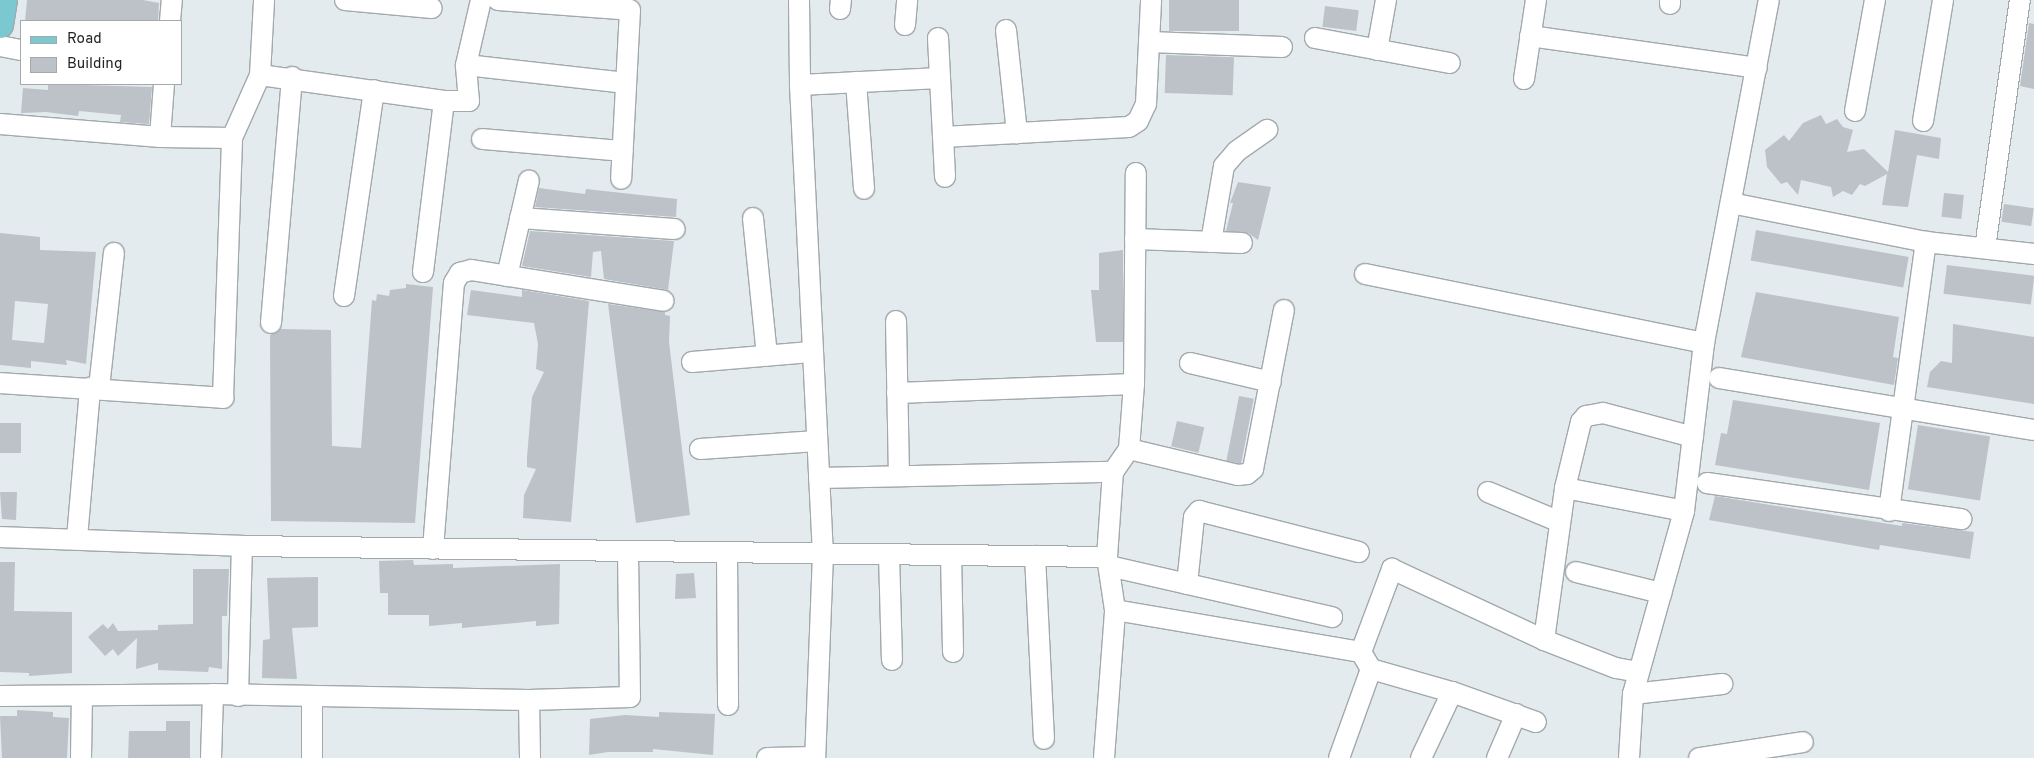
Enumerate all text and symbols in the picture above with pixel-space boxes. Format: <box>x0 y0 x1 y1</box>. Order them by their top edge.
legend <box>20 20 182 85</box>
text: Road <box>67 30 102 49</box>
text: Building <box>67 55 122 74</box>

